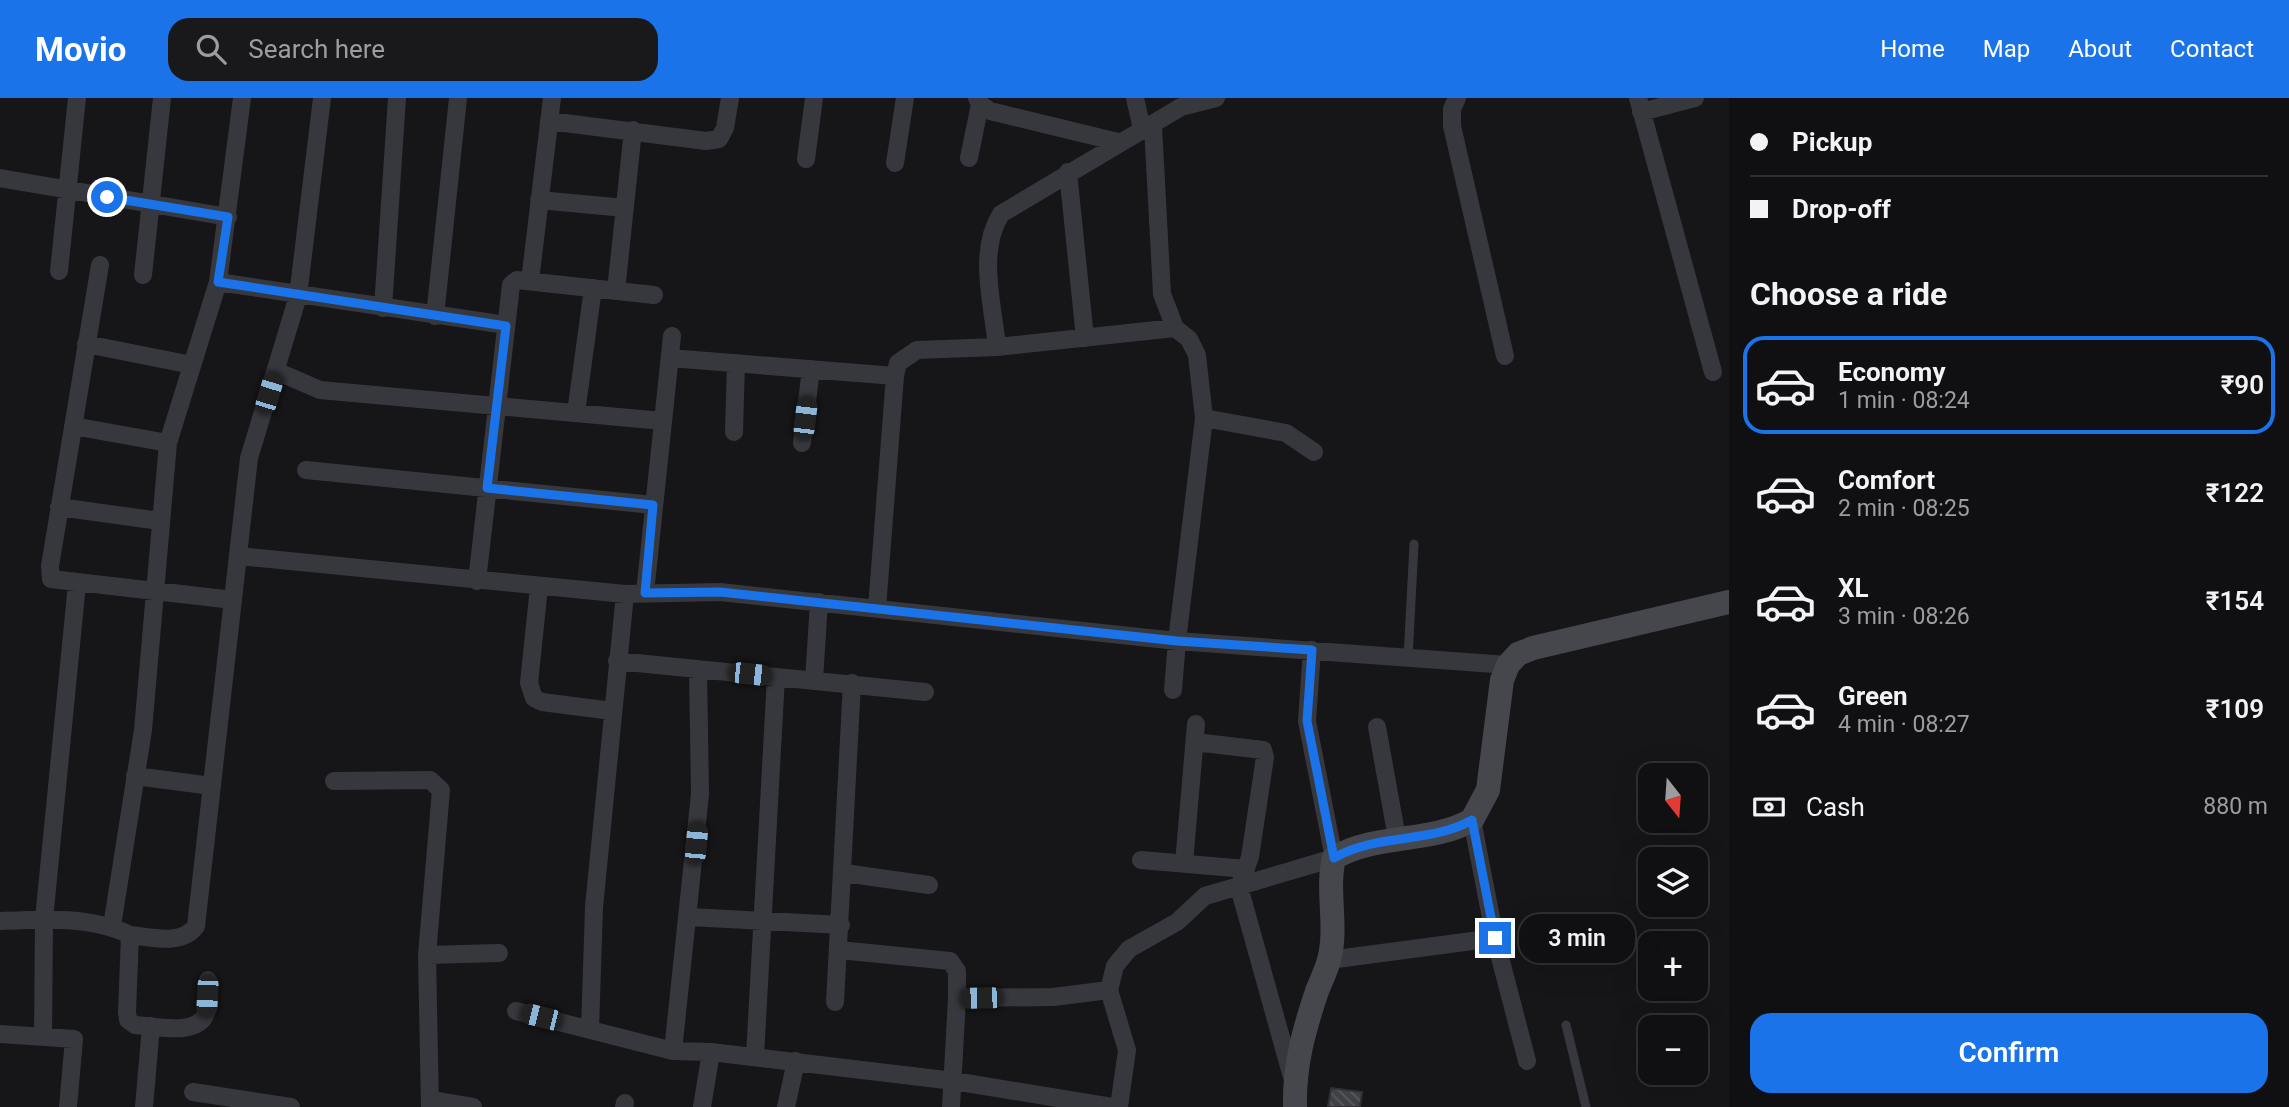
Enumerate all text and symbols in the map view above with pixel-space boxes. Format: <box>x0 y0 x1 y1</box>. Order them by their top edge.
search box <box>168 18 658 81</box>
text: Movio <box>35 30 126 69</box>
icon: search <box>192 30 230 68</box>
text: Search here <box>248 34 385 64</box>
text: Home <box>1880 35 1945 63</box>
text: Map <box>1983 35 2030 63</box>
text: About <box>2068 35 2132 63</box>
text: Contact <box>2170 35 2254 63</box>
text: Pickup <box>1792 127 1872 157</box>
route start <box>91 181 123 213</box>
text: Drop-off <box>1792 194 1891 224</box>
text: Choose a ride <box>1750 275 1947 313</box>
icon: car <box>1754 354 1817 417</box>
text: Economy <box>1838 357 1945 387</box>
car <box>253 370 286 416</box>
text: ₹90 <box>2221 370 2264 400</box>
text: 1 min · 08:24 <box>1838 387 1970 414</box>
car <box>793 396 818 440</box>
icon: car <box>1754 462 1817 525</box>
text: Comfort <box>1838 465 1935 495</box>
text: ₹122 <box>2206 478 2264 508</box>
text: 2 min · 08:25 <box>1838 495 1970 522</box>
icon: car <box>1754 570 1817 633</box>
text: XL <box>1838 573 1869 603</box>
text: ₹154 <box>2206 586 2264 616</box>
text: 3 min · 08:26 <box>1838 603 1970 630</box>
car <box>729 661 772 687</box>
icon: car <box>1754 678 1817 741</box>
text: Green <box>1838 681 1908 711</box>
text: ₹109 <box>2206 694 2264 724</box>
text: 4 min · 08:27 <box>1838 711 1970 738</box>
north arrow <box>1638 763 1708 833</box>
map controls <box>1638 763 1708 1085</box>
icon: cash <box>1750 788 1788 826</box>
text: Cash <box>1806 792 1865 822</box>
text: 880 m <box>2203 793 2268 820</box>
car <box>684 821 709 865</box>
button: layers <box>1638 847 1708 917</box>
callout: 3 min <box>1520 914 1635 962</box>
route end <box>1479 922 1511 954</box>
text: 3 min <box>1548 925 1606 952</box>
button: + <box>1638 931 1708 1001</box>
car <box>196 974 219 1018</box>
car <box>960 987 1003 1009</box>
car <box>519 1002 564 1032</box>
button: Confirm <box>1750 1013 2268 1093</box>
button: − <box>1638 1015 1708 1085</box>

